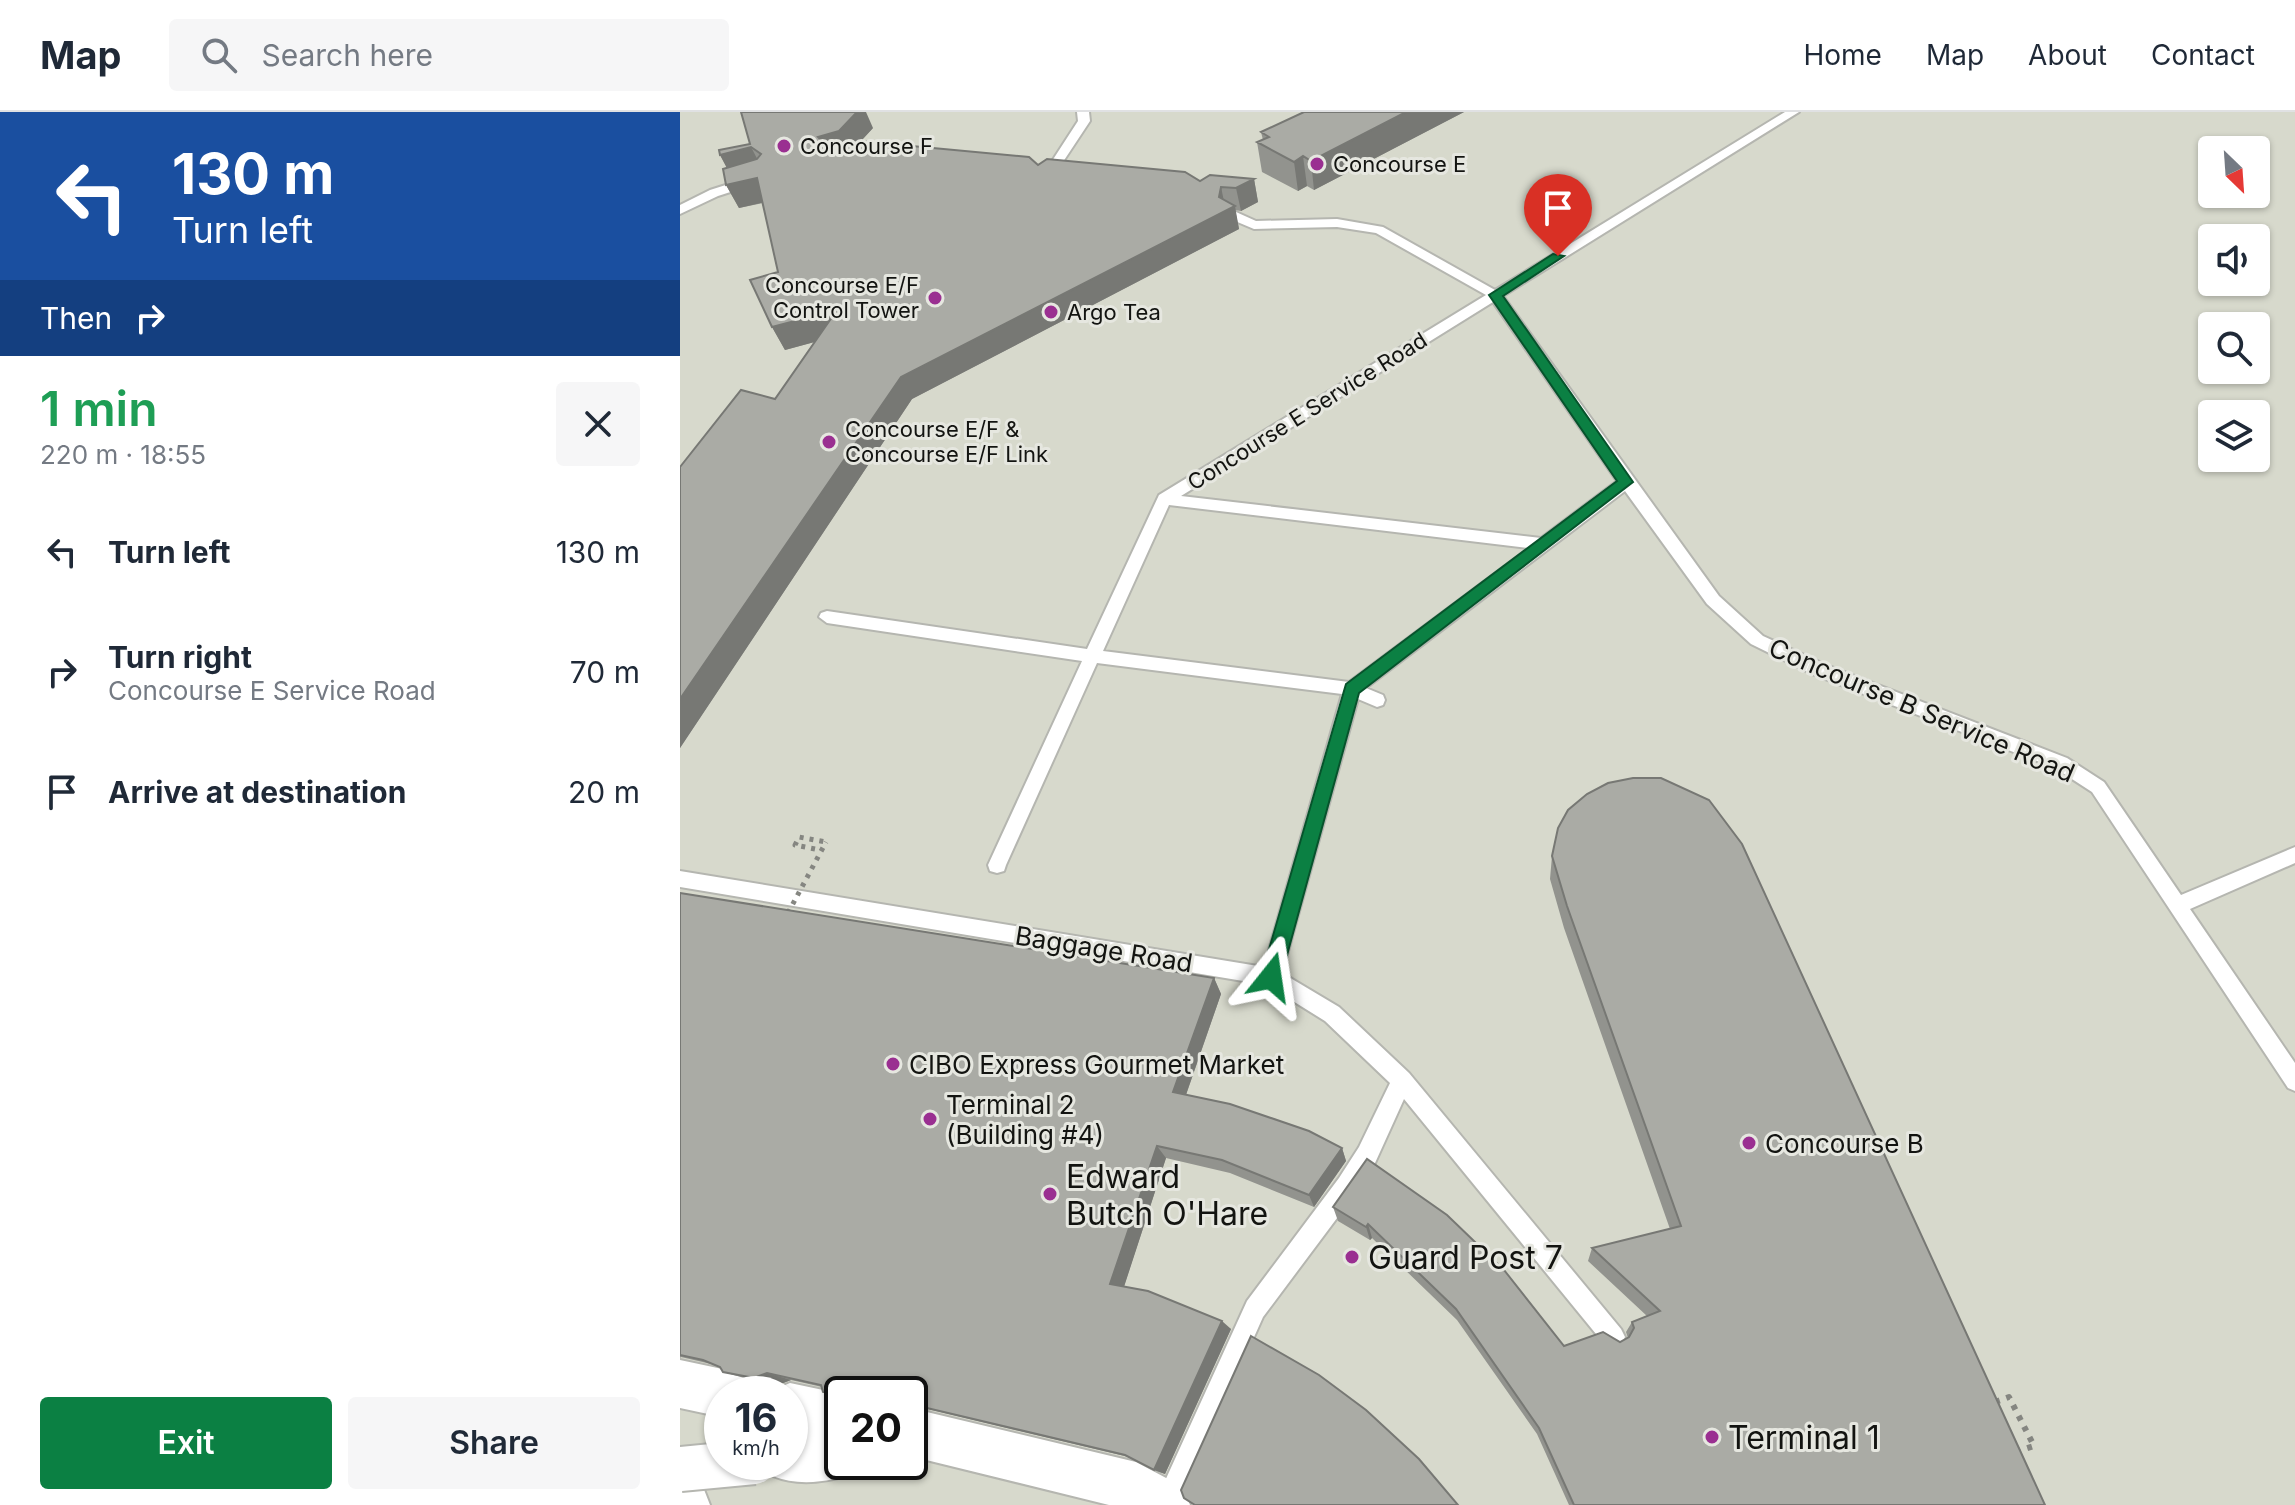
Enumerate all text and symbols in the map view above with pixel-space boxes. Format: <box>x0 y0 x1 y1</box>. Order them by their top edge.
search box <box>169 19 729 91</box>
text: Map <box>40 32 121 78</box>
icon: search <box>197 33 241 77</box>
text: Search here <box>261 37 433 73</box>
text: Home <box>1803 38 1882 72</box>
text: Map <box>1926 38 1984 72</box>
text: About <box>2028 38 2107 72</box>
text: Contact <box>2151 38 2255 72</box>
place label: Concourse F <box>800 133 933 159</box>
north arrow <box>2198 136 2270 208</box>
map controls <box>2198 136 2270 472</box>
marker: Concourse F <box>775 137 793 155</box>
text: 130 m <box>172 140 334 208</box>
icon: left <box>40 144 144 248</box>
place label: Concourse E <box>1333 151 1466 177</box>
marker: Concourse E <box>1308 155 1326 173</box>
pin <box>1524 174 1592 256</box>
icon: arrive <box>1536 186 1580 230</box>
text: Turn left <box>172 208 313 252</box>
button: sound <box>2198 224 2270 296</box>
place label: Concourse E/F Control Tower <box>765 272 919 323</box>
marker: Concourse E/F Control Tower <box>926 289 944 307</box>
icon: right <box>128 296 172 340</box>
place label: Argo Tea <box>1067 299 1161 325</box>
text: Then <box>40 300 112 336</box>
marker: Argo Tea <box>1042 303 1060 321</box>
button: search <box>2198 312 2270 384</box>
street label: Concourse E Service Road <box>1183 327 1431 495</box>
text: 1 min <box>40 379 158 438</box>
button: close <box>556 382 640 466</box>
button: layers <box>2198 400 2270 472</box>
place label: Concourse E/F & Concourse E/F Link <box>845 416 1048 467</box>
marker: Concourse E/F & Concourse E/F Link <box>820 433 838 451</box>
text: 220 m · 18:55 <box>40 439 206 470</box>
icon: left <box>40 530 84 574</box>
text: Turn left <box>108 534 230 570</box>
text: 130 m <box>556 534 640 570</box>
street label: Concourse B Service Road <box>1764 631 2080 789</box>
text: Turn right <box>108 639 252 675</box>
icon: right <box>40 650 84 694</box>
text: 70 m <box>570 654 640 690</box>
text: Concourse E Service Road <box>108 675 436 706</box>
icon: arrive <box>40 770 84 814</box>
text: Arrive at destination <box>108 774 406 810</box>
text: 20 m <box>568 774 640 810</box>
street label: Baggage Road <box>1013 920 1195 978</box>
position arrow <box>1229 935 1313 1019</box>
place label: CIBO Express Gourmet Market <box>909 1049 1284 1080</box>
marker: CIBO Express Gourmet Market <box>884 1055 902 1073</box>
place label: Terminal 2 (Building #4) <box>946 1089 1104 1150</box>
marker: Terminal 2 (Building #4) <box>921 1110 939 1128</box>
place label: Concourse B <box>1765 1128 1924 1159</box>
marker: Concourse B <box>1740 1134 1758 1152</box>
place label: Edward Butch O'Hare <box>1066 1157 1268 1233</box>
marker: Edward Butch O'Hare <box>1041 1185 1059 1203</box>
place label: Guard Post 7 <box>1368 1238 1563 1277</box>
marker: Guard Post 7 <box>1343 1248 1361 1266</box>
speed limit sign: 20 <box>824 1376 928 1480</box>
text: 16 <box>734 1393 778 1442</box>
button: Exit <box>40 1397 332 1489</box>
button: Share <box>348 1397 640 1489</box>
place label: Terminal 1 <box>1728 1418 1880 1457</box>
marker: Terminal 1 <box>1703 1428 1721 1446</box>
text: km/h <box>732 1436 780 1460</box>

